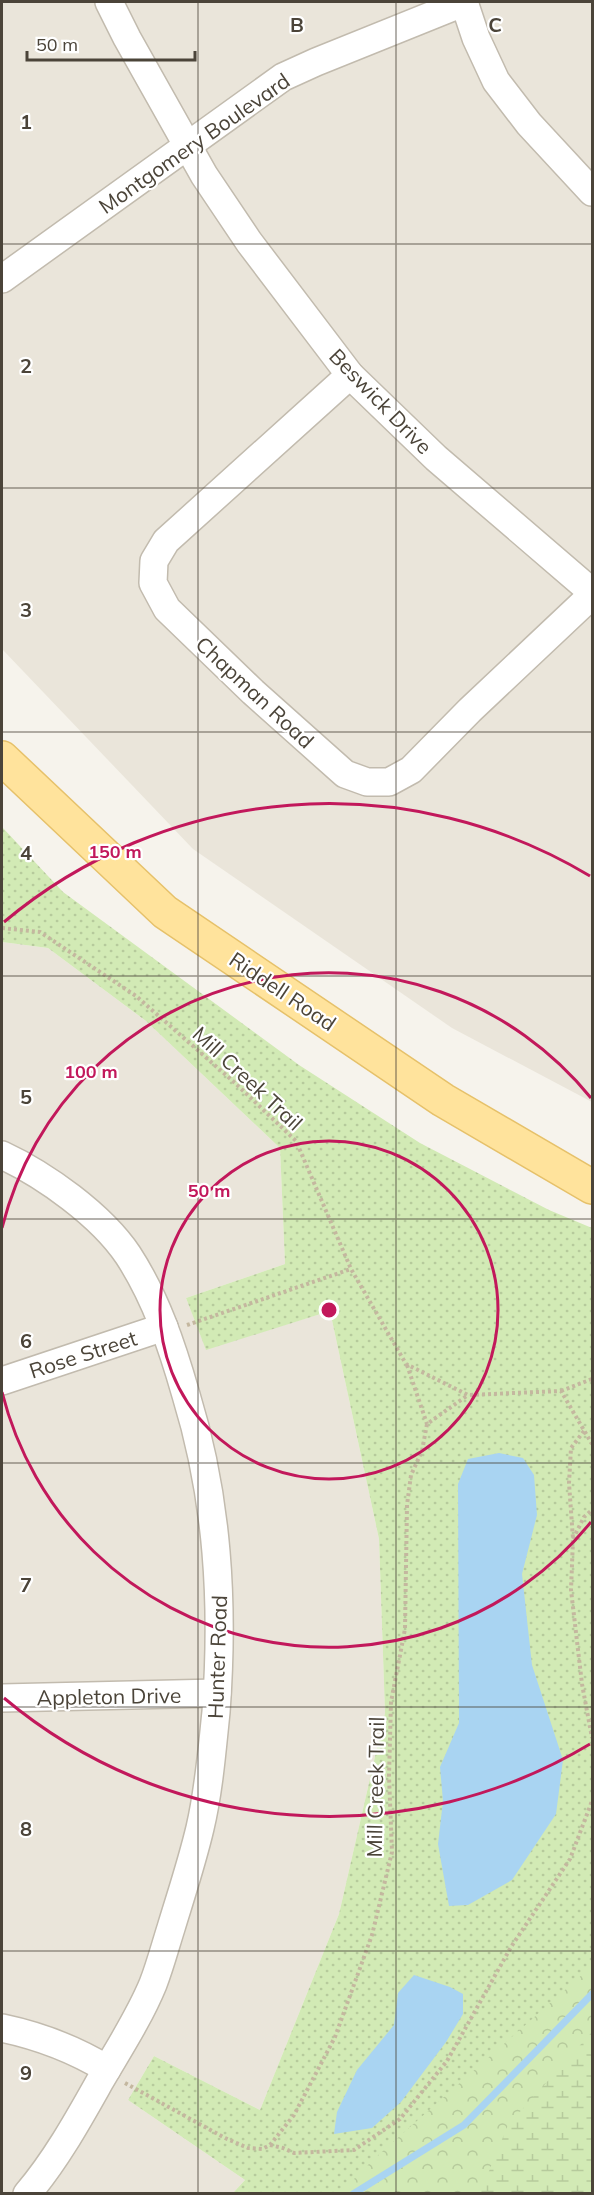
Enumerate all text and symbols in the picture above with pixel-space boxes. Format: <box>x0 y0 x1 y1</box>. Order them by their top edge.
text: B <box>290 12 304 37</box>
text: C <box>488 12 502 37</box>
scale bar <box>27 24 195 62</box>
text: 50 m <box>36 33 78 56</box>
street label: Montgomery Boulevard <box>93 67 295 219</box>
text: 1 <box>20 109 32 134</box>
street label: Beswick Drive <box>324 343 438 459</box>
text: 2 <box>20 353 32 378</box>
text: 3 <box>20 597 32 622</box>
street label: Chapman Road <box>190 631 320 753</box>
text: 4 <box>20 840 32 865</box>
text: 150 m <box>88 840 142 863</box>
street label: Riddell Road <box>225 946 341 1036</box>
street label: Mill Creek Trail <box>188 1021 308 1135</box>
text: 100 m <box>64 1060 118 1083</box>
text: 5 <box>20 1084 32 1109</box>
text: 50 m <box>188 1179 230 1202</box>
centre of rings <box>319 1300 339 1320</box>
street label: Rose Street <box>26 1324 140 1384</box>
text: 6 <box>20 1328 32 1353</box>
text: 7 <box>20 1572 32 1597</box>
street label: Hunter Road <box>202 1595 232 1719</box>
street label: Appleton Drive <box>36 1682 182 1710</box>
street label: Mill Creek Trail <box>361 1716 389 1858</box>
text: 8 <box>20 1816 32 1841</box>
text: 9 <box>20 2060 32 2085</box>

